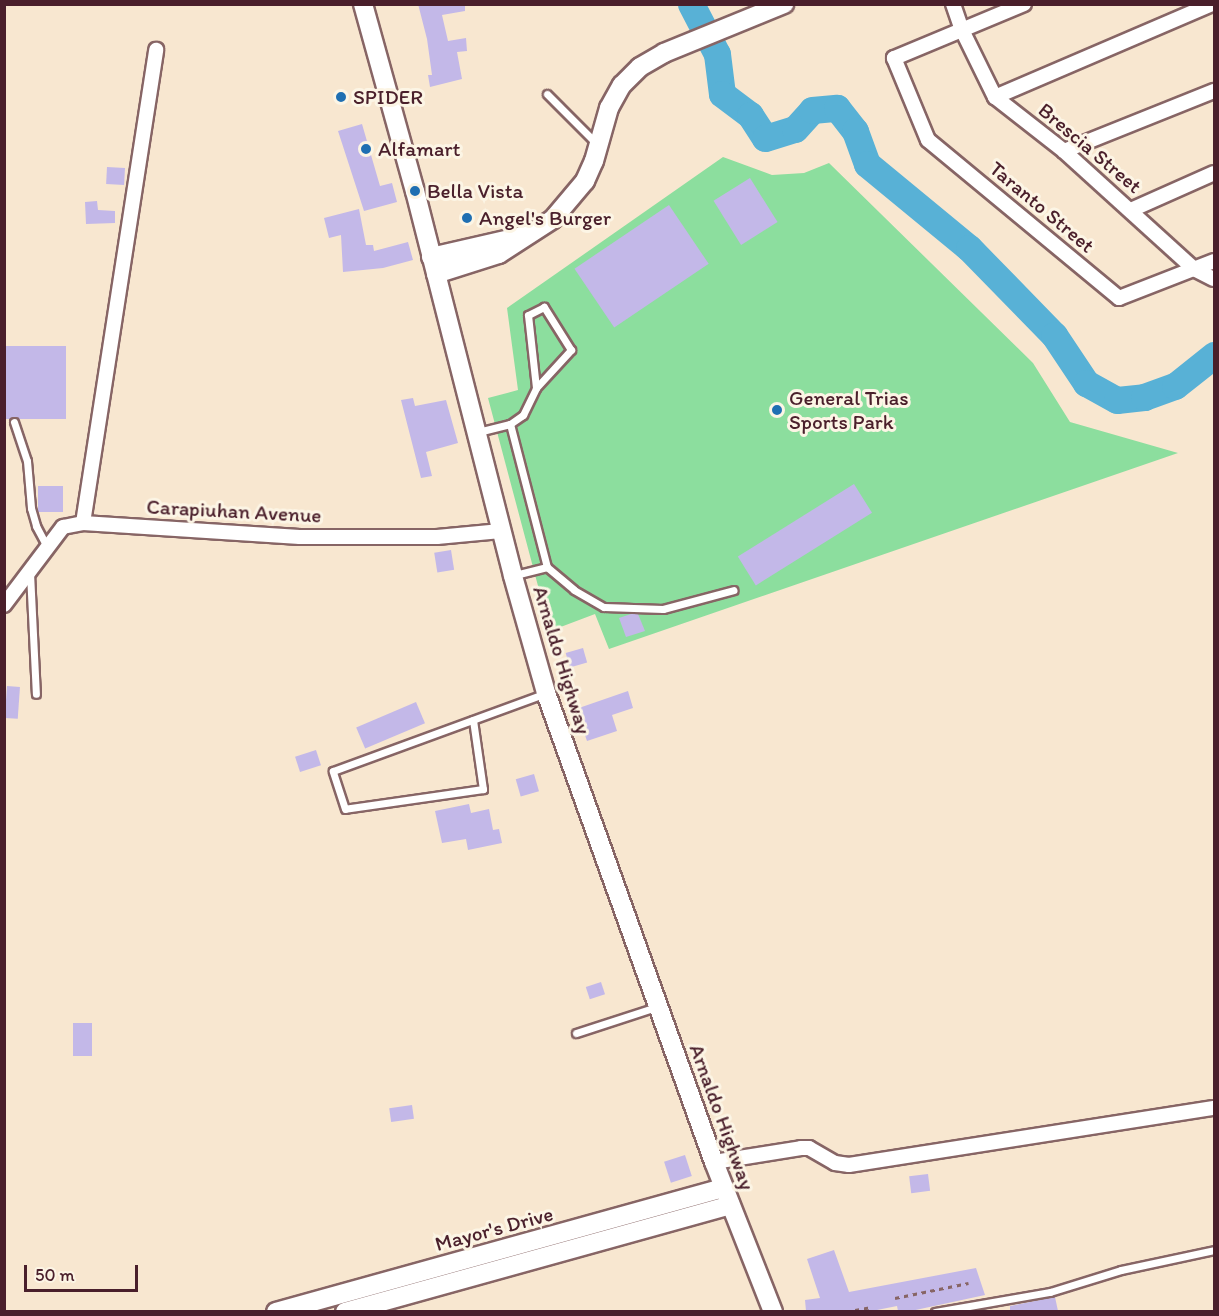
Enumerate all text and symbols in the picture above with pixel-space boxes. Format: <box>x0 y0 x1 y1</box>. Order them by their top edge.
place label: SPIDER <box>353 84 423 110</box>
marker: SPIDER <box>334 90 348 104</box>
street label: Brescia Street <box>1033 97 1147 199</box>
place label: Alfamart <box>378 136 460 162</box>
marker: Alfamart <box>359 142 373 156</box>
street label: Taranto Street <box>984 156 1100 258</box>
place label: Bella Vista <box>427 178 523 204</box>
marker: Bella Vista <box>408 184 422 198</box>
place label: Angel's Burger <box>479 205 611 231</box>
marker: Angel's Burger <box>460 211 474 225</box>
place label: General Trias Sports Park <box>789 385 908 435</box>
marker: General Trias Sports Park <box>770 403 784 417</box>
street label: Carapiuhan Avenue <box>146 494 322 528</box>
street label: Arnaldo Highway <box>528 583 596 737</box>
street label: Arnaldo Highway <box>684 1041 760 1193</box>
street label: Mayor's Drive <box>432 1201 556 1257</box>
scale bar <box>27 1253 141 1291</box>
text: 50 m <box>35 1264 75 1286</box>

